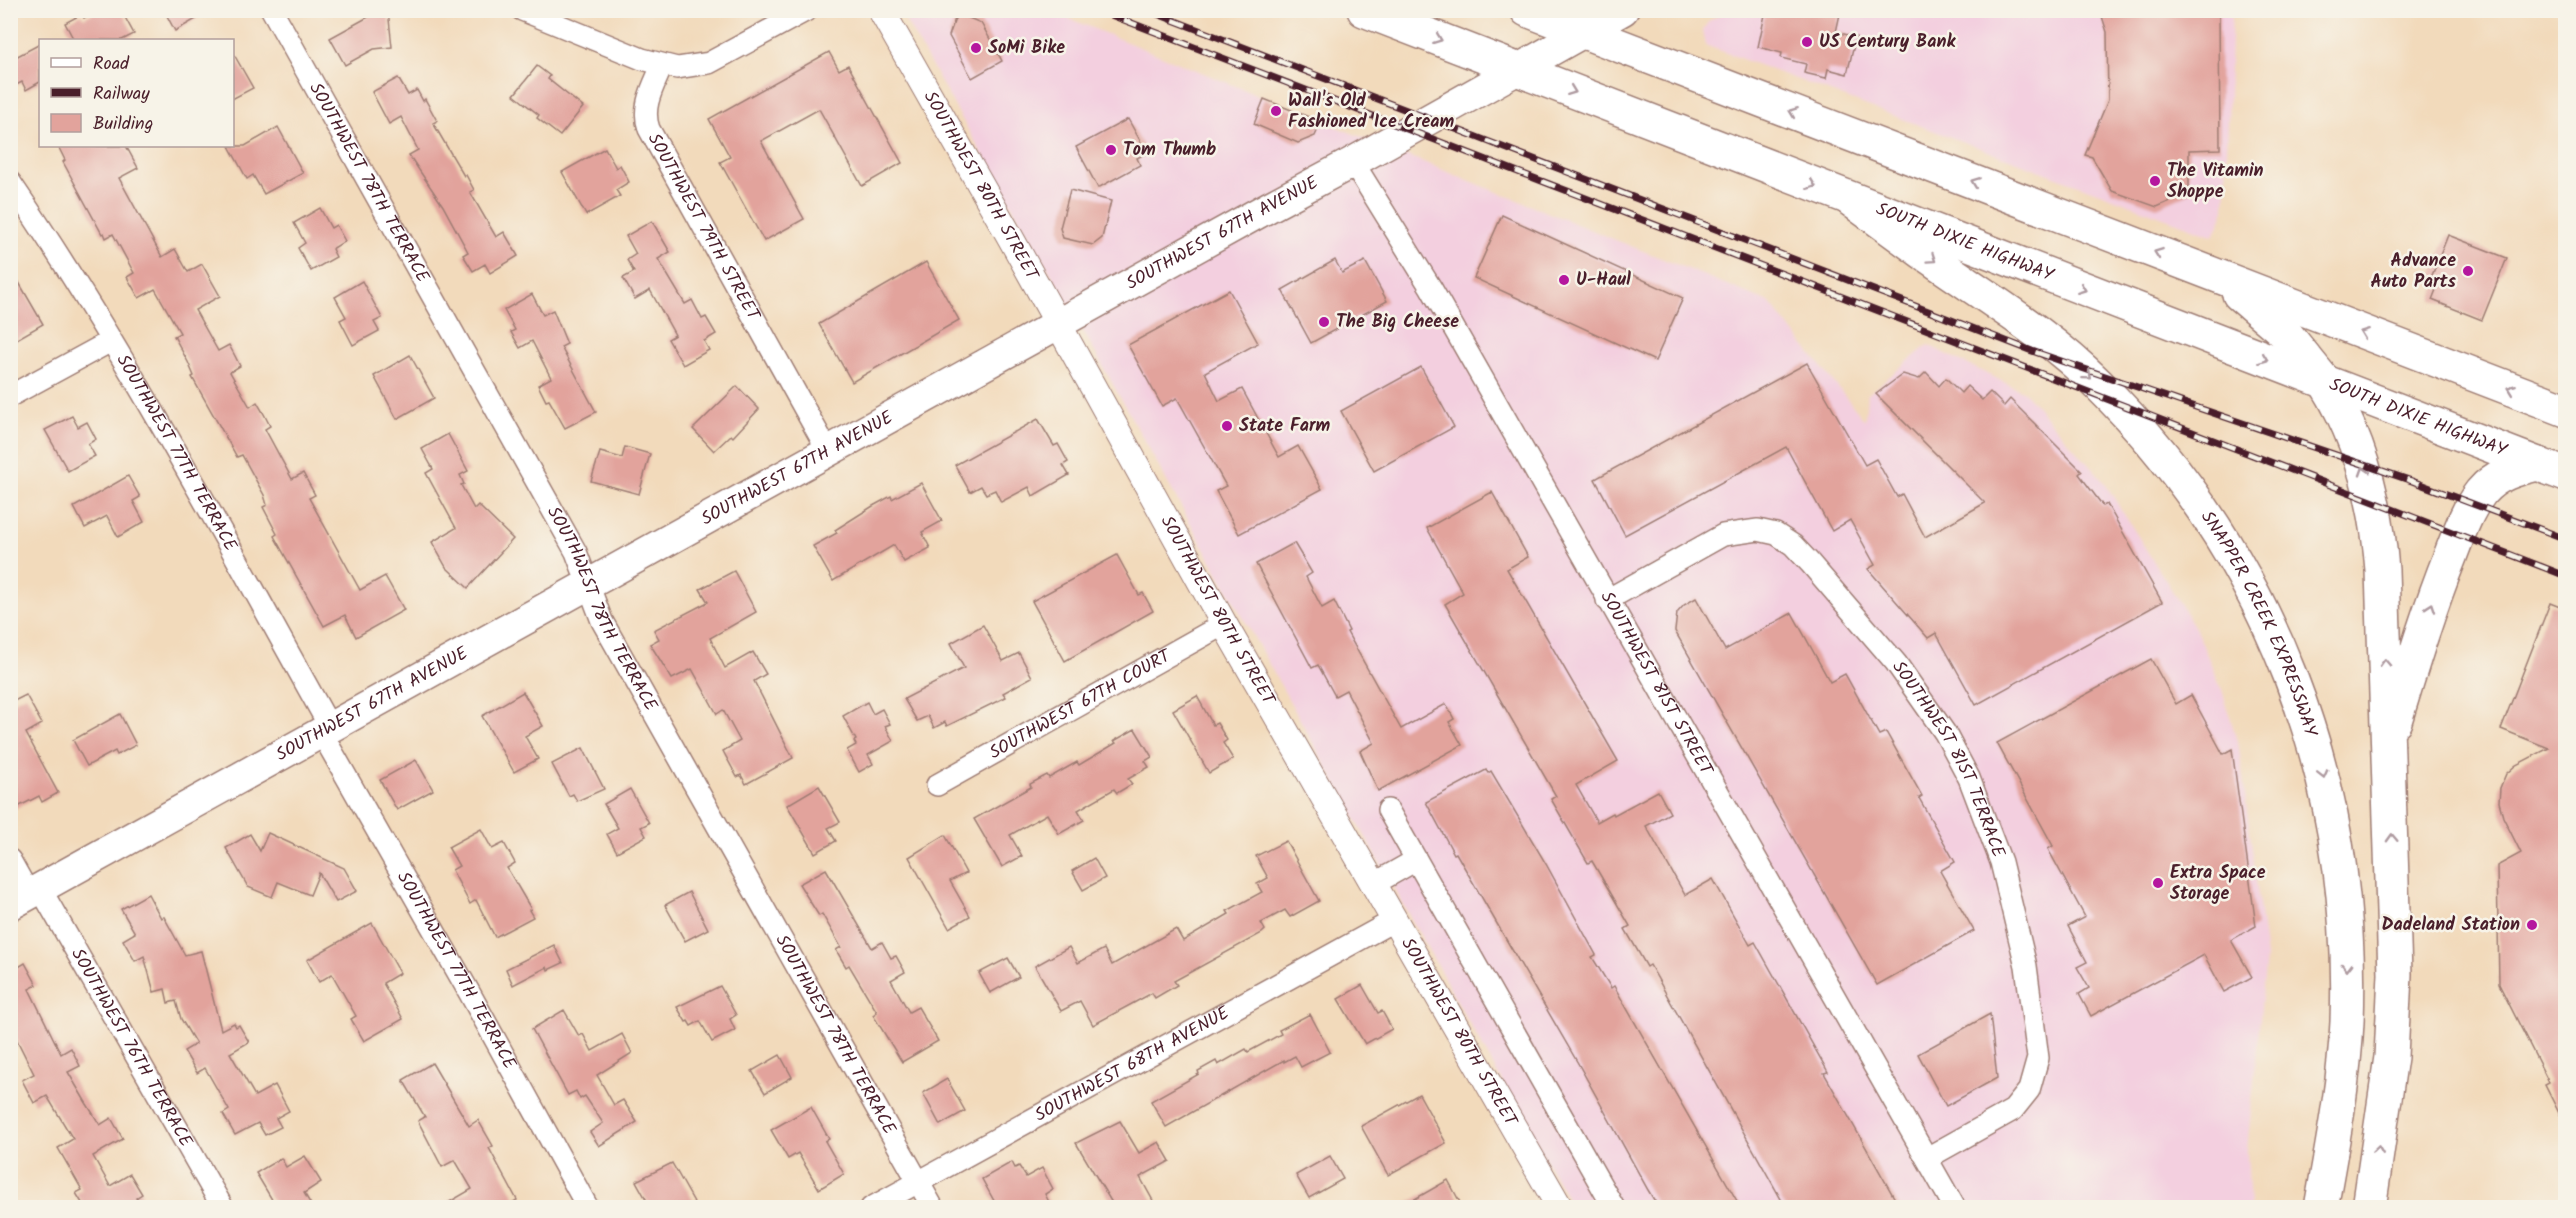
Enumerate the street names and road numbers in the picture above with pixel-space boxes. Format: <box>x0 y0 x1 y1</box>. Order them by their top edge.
street label: SOUTHWEST 78TH TERRACE <box>301 77 437 289</box>
street label: SOUTHWEST 80TH STREET <box>916 86 1046 287</box>
street label: SOUTHWEST 79TH STREET <box>640 128 768 327</box>
street label: SOUTHWEST 67TH AVENUE <box>1121 168 1324 298</box>
street label: SOUTH DIXIE HIGHWAY <box>1872 195 2058 290</box>
street label: SOUTHWEST 77TH TERRACE <box>108 349 245 557</box>
street label: SOUTH DIXIE HIGHWAY <box>2325 370 2511 465</box>
street label: SOUTHWEST 67TH AVENUE <box>696 403 899 534</box>
street label: SOUTHWEST 78TH TERRACE <box>539 501 665 717</box>
street label: SNAPPER CREEK EXPRESSWAY <box>2193 505 2325 741</box>
street label: SOUTHWEST 80TH STREET <box>1152 510 1283 712</box>
street label: SOUTHWEST 81ST STREET <box>1592 586 1721 782</box>
street label: SOUTHWEST 67TH AVENUE <box>271 639 474 769</box>
street label: SOUTHWEST 67TH COURT <box>984 642 1177 767</box>
street label: SOUTHWEST 81ST TERRACE <box>1884 655 2013 862</box>
street label: SOUTHWEST 77TH TERRACE <box>389 866 524 1075</box>
street label: SOUTHWEST 78TH TERRACE <box>767 929 904 1140</box>
street label: SOUTHWEST 80TH STREET <box>1393 932 1525 1133</box>
street label: SOUTHWEST 76TH TERRACE <box>63 943 200 1153</box>
street label: SOUTHWEST 68TH AVENUE <box>1029 999 1235 1130</box>

